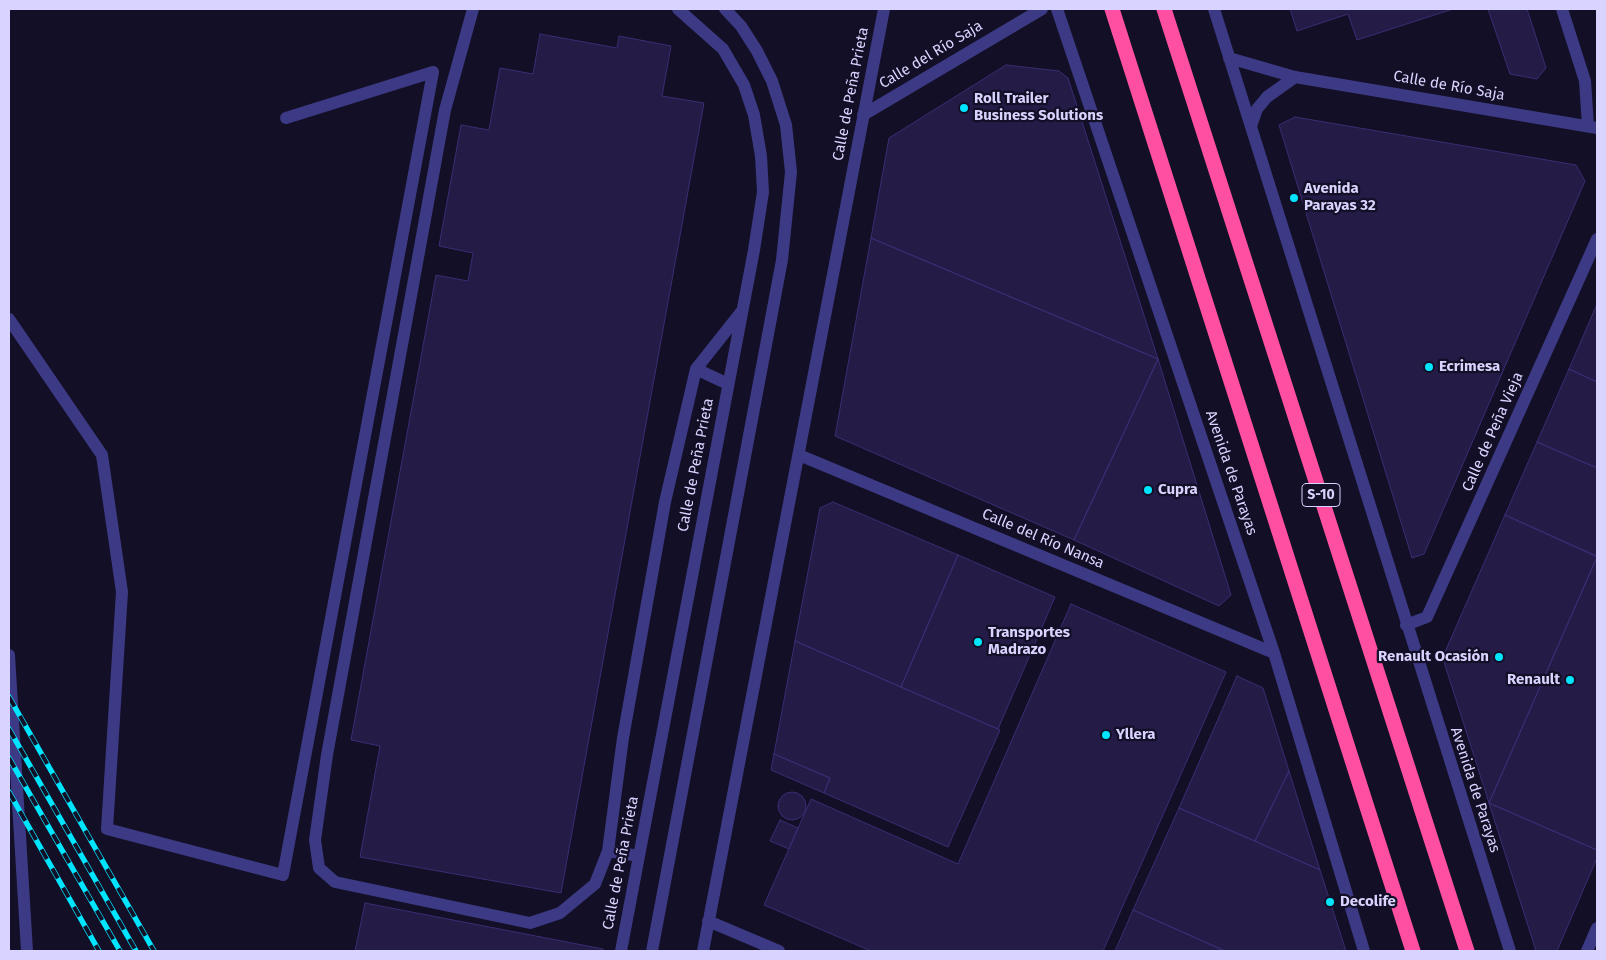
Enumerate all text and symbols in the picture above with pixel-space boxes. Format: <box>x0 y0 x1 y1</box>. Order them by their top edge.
street label: Calle del Río Saja <box>876 17 986 93</box>
street label: Calle de Peña Prieta <box>829 26 873 162</box>
street label: Calle de Río Saja <box>1392 67 1506 105</box>
place label: Roll Trailer Business Solutions <box>974 90 1103 125</box>
marker: Roll Trailer Business Solutions <box>958 102 970 114</box>
place label: Avenida Parayas 32 <box>1304 180 1376 215</box>
marker: Avenida Parayas 32 <box>1288 192 1300 204</box>
place label: Ecrimesa <box>1439 358 1500 376</box>
marker: Ecrimesa <box>1423 361 1435 373</box>
street label: Calle de Peña Vieja <box>1459 370 1527 494</box>
street label: Calle de Peña Prieta <box>674 397 718 533</box>
street label: Avenida de Parayas <box>1201 408 1261 538</box>
place label: Cupra <box>1158 481 1198 499</box>
marker: Cupra <box>1142 484 1154 496</box>
road number: S-10 <box>1302 484 1340 506</box>
street label: Calle del Río Nansa <box>979 505 1107 573</box>
place label: Transportes Madrazo <box>988 624 1070 659</box>
marker: Transportes Madrazo <box>972 636 984 648</box>
place label: Renault Ocasión <box>1378 648 1489 666</box>
marker: Renault Ocasión <box>1493 651 1505 663</box>
place label: Renault <box>1507 671 1560 689</box>
marker: Renault <box>1564 674 1576 686</box>
street label: Avenida de Parayas <box>1446 725 1504 855</box>
place label: Yllera <box>1116 726 1156 744</box>
marker: Yllera <box>1100 729 1112 741</box>
street label: Calle de Peña Prieta <box>599 795 643 931</box>
place label: Decolife <box>1340 893 1396 911</box>
marker: Decolife <box>1324 896 1336 908</box>

